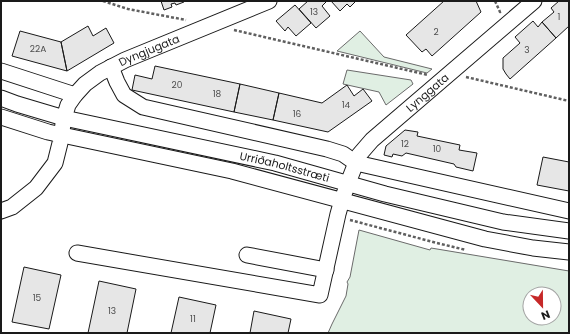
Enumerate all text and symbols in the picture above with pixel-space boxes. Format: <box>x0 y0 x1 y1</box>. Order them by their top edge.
house number: 13 <box>310 6 318 18</box>
house number: 1 <box>558 11 561 23</box>
house number: 2 <box>433 26 439 38</box>
street label: Dyngjugata <box>116 31 182 70</box>
house number: 22A <box>30 43 46 55</box>
house number: 3 <box>524 44 530 56</box>
street label: Lynggata <box>402 70 452 115</box>
house number: 20 <box>172 79 183 91</box>
house number: 18 <box>213 88 222 100</box>
house number: 14 <box>342 99 351 111</box>
house number: 16 <box>293 108 302 120</box>
house number: 12 <box>401 138 409 150</box>
house number: 10 <box>433 143 442 155</box>
street label: Urriðaholtsstræti <box>238 148 332 186</box>
north arrow <box>522 286 562 326</box>
house number: 15 <box>33 292 42 304</box>
house number: 13 <box>108 305 116 317</box>
text: N <box>539 306 553 324</box>
house number: 11 <box>190 313 196 325</box>

